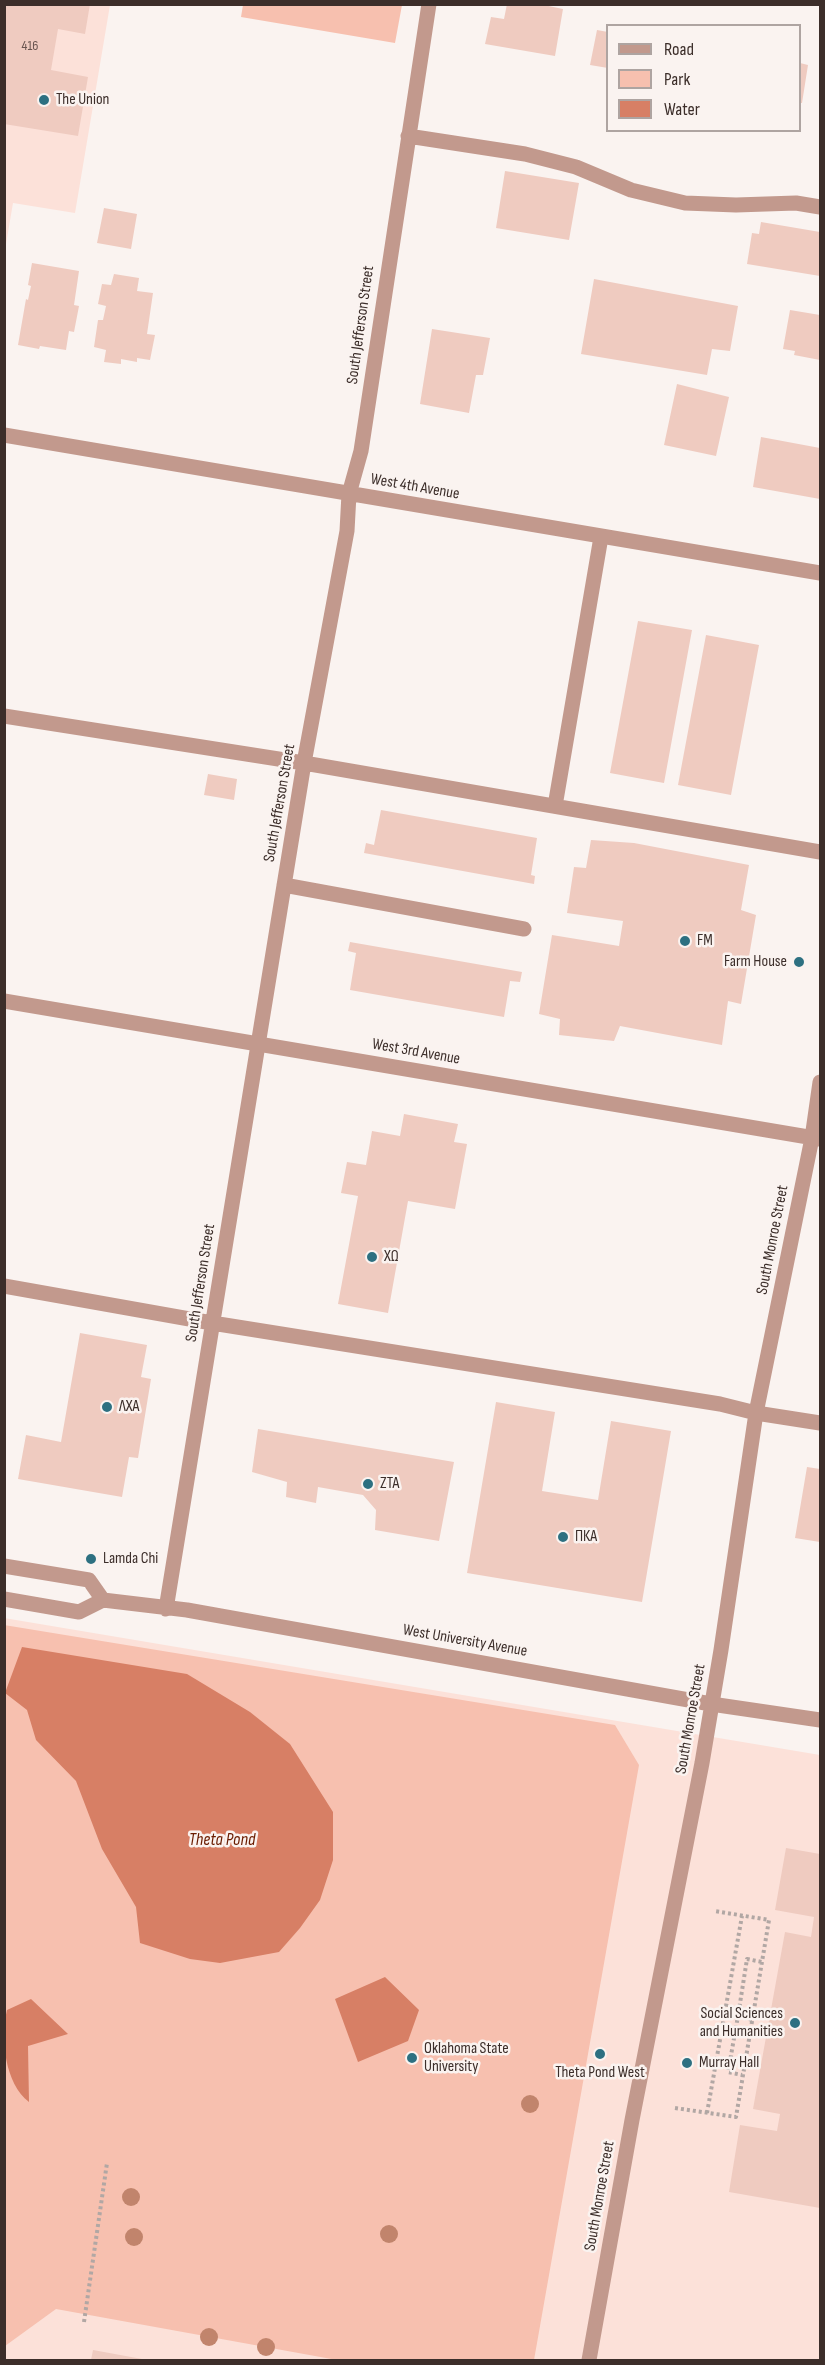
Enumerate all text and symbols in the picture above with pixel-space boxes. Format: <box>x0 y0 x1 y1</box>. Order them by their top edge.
legend <box>606 24 801 132</box>
house number: 416 <box>22 38 38 54</box>
text: Road <box>664 39 694 60</box>
text: Park <box>664 69 690 90</box>
place label: The Union <box>56 90 109 110</box>
marker: The Union <box>37 93 51 107</box>
text: Water <box>664 99 700 120</box>
street label: South Jefferson Street <box>343 265 379 385</box>
street label: West 4th Avenue <box>369 470 461 504</box>
street label: South Jefferson Street <box>260 743 300 863</box>
place label: FM <box>697 931 713 951</box>
marker: FM <box>678 934 692 948</box>
place label: Farm House <box>724 952 787 972</box>
marker: Farm House <box>792 955 806 969</box>
street label: West 3rd Avenue <box>370 1035 462 1069</box>
street label: South Monroe Street <box>753 1184 793 1296</box>
street label: South Jefferson Street <box>182 1223 220 1343</box>
place label: XΩ <box>384 1247 399 1267</box>
marker: XΩ <box>365 1250 379 1264</box>
place label: ΛXA <box>119 1397 139 1417</box>
marker: ΛXA <box>100 1400 114 1414</box>
place label: ΖΤΑ <box>380 1474 399 1494</box>
marker: ΖΤΑ <box>361 1477 375 1491</box>
place label: ΠΚΑ <box>575 1527 597 1547</box>
marker: ΠΚΑ <box>556 1530 570 1544</box>
place label: Lamda Chi <box>103 1549 158 1569</box>
marker: Lamda Chi <box>84 1552 98 1566</box>
street label: West University Avenue <box>401 1621 529 1661</box>
street label: South Monroe Street <box>672 1663 710 1775</box>
water label: Theta Pond <box>189 1829 255 1851</box>
place label: Social Sciences and Humanities <box>700 2004 783 2042</box>
marker: Social Sciences and Humanities <box>788 2016 802 2030</box>
place label: Oklahoma State University <box>424 2039 509 2077</box>
marker: Theta Pond West <box>593 2047 607 2061</box>
marker: Oklahoma State University <box>405 2051 419 2065</box>
place label: Murray Hall <box>699 2053 759 2073</box>
marker: Murray Hall <box>680 2056 694 2070</box>
place label: Theta Pond West <box>555 2063 645 2083</box>
street label: South Monroe Street <box>581 2140 619 2252</box>

